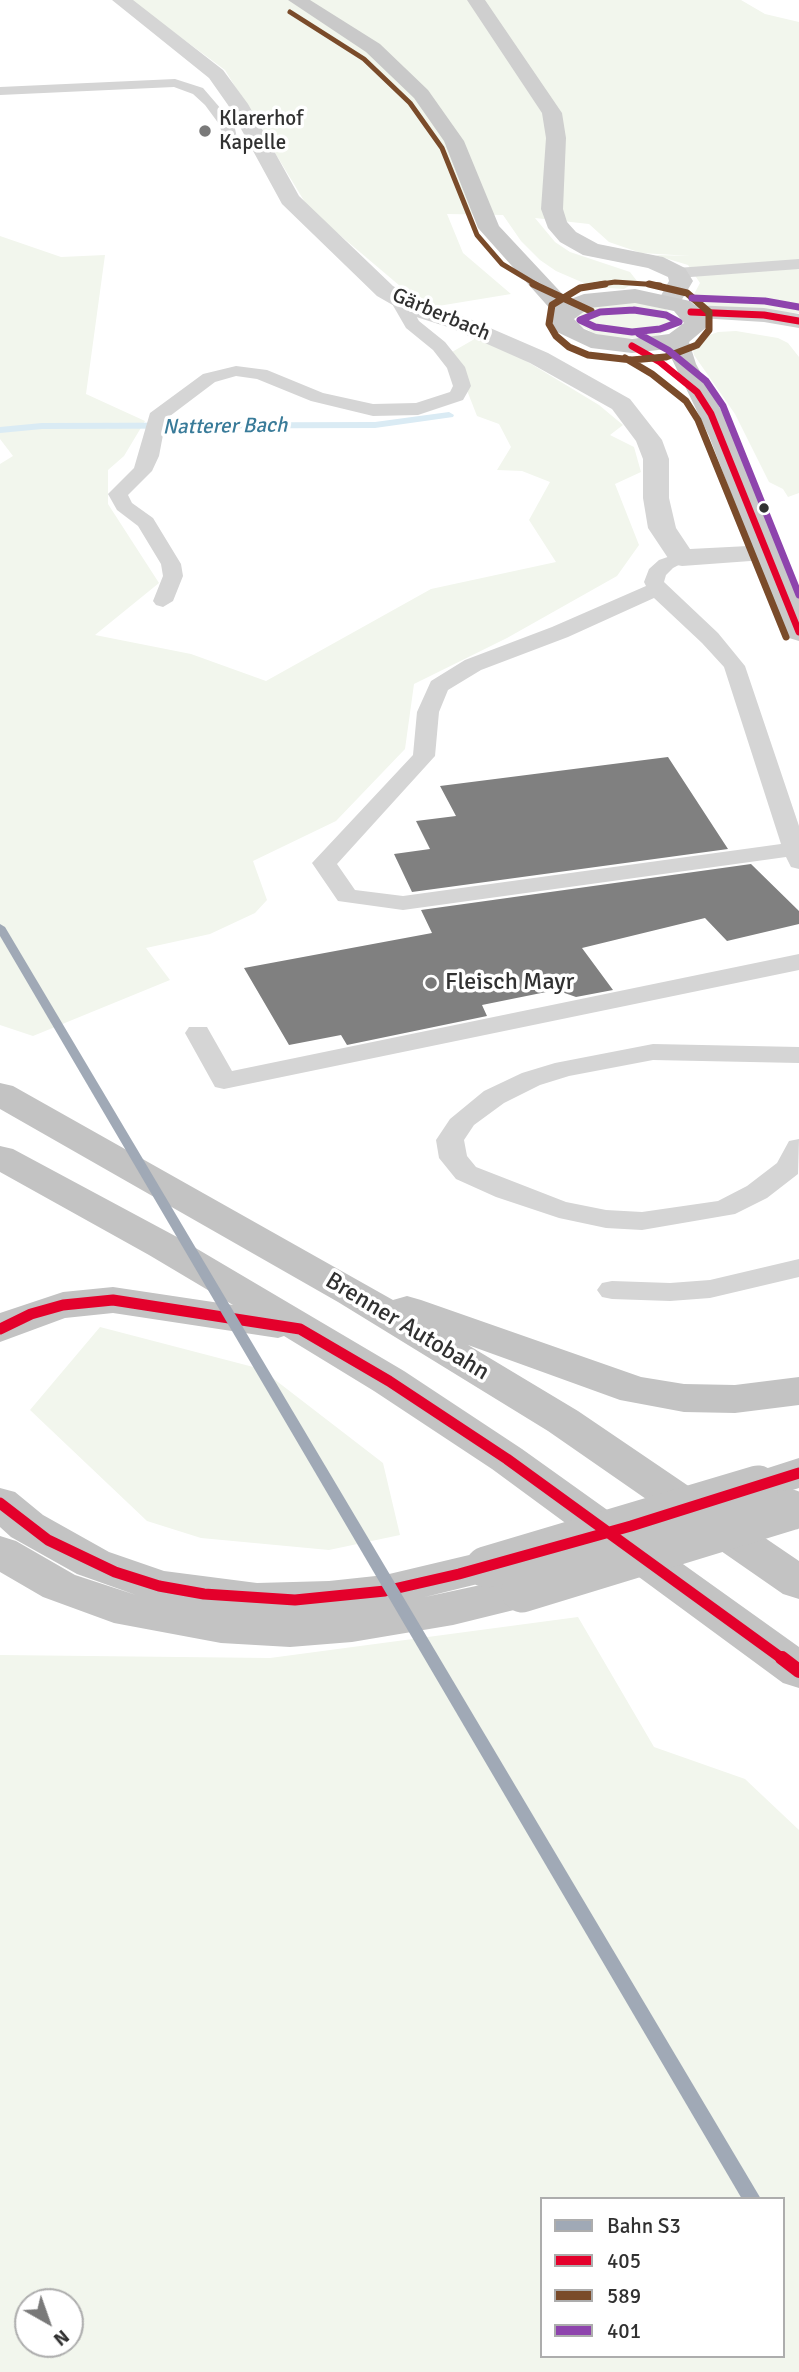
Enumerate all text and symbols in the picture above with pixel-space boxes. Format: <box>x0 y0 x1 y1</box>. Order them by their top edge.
place label: Klarerhof Kapelle <box>219 106 303 156</box>
marker: Klarerhof Kapelle <box>197 123 213 139</box>
street label: Gärberbach <box>388 283 494 347</box>
water label: Natterer Bach <box>163 413 287 441</box>
unlabelled marker <box>757 501 771 515</box>
place label: Fleisch Mayr <box>445 969 574 997</box>
marker: Fleisch Mayr <box>423 975 439 991</box>
street label: Brenner Autobahn <box>320 1267 494 1387</box>
legend <box>540 2197 785 2358</box>
text: Bahn S3 <box>607 2213 681 2239</box>
text: 405 <box>607 2248 641 2274</box>
text: 589 <box>607 2283 641 2309</box>
north arrow <box>14 2288 84 2358</box>
text: 401 <box>607 2318 641 2344</box>
text: N <box>48 2324 74 2351</box>

